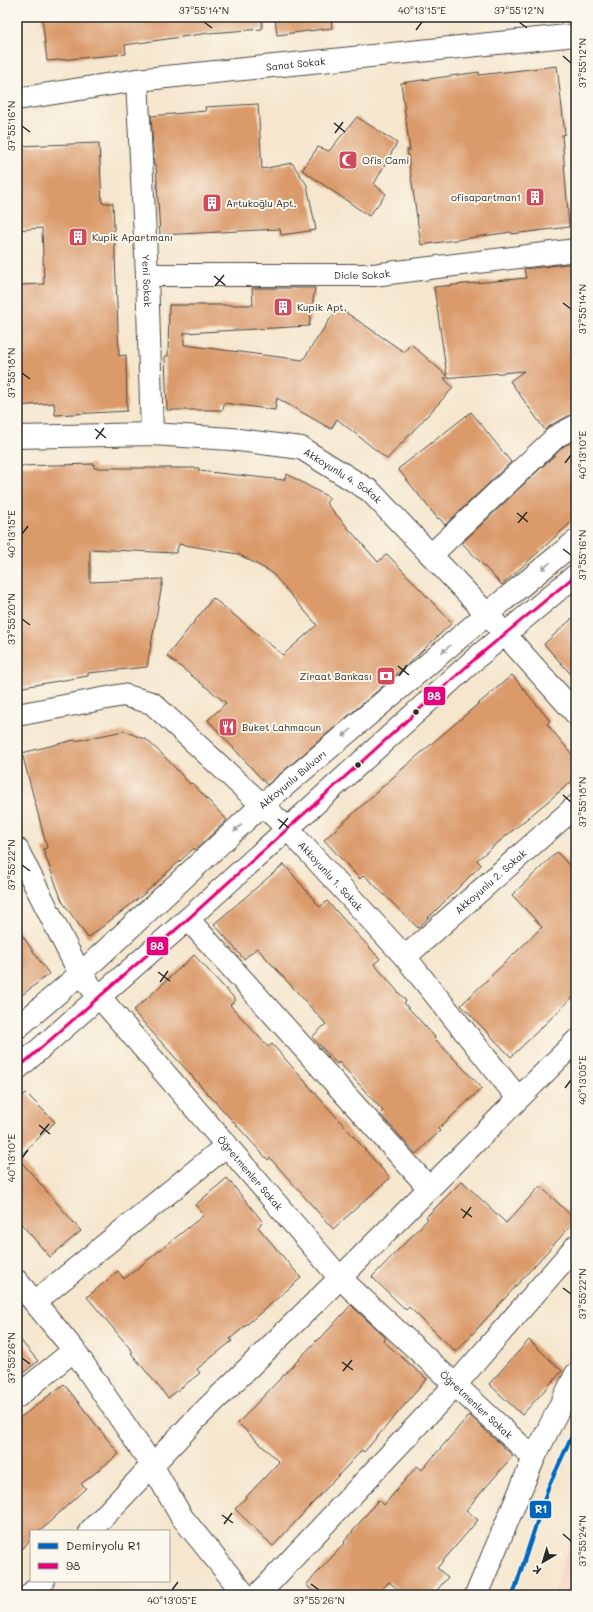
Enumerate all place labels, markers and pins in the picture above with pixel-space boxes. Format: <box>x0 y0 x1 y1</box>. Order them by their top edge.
mosque icon: Ofis Cami <box>337 149 359 171</box>
place label: Ofis Cami <box>362 153 409 167</box>
building icon: ofisapartman1 <box>524 186 546 208</box>
place label: ofisapartman1 <box>451 190 521 204</box>
building icon: Artukoğlu Apt. <box>201 192 223 214</box>
place label: Artukoğlu Apt. <box>226 196 297 210</box>
building icon: Kupik Apartmanı <box>67 226 89 248</box>
place label: Kupik Apartmanı <box>92 230 173 244</box>
building icon: Kupik Apt. <box>272 296 294 318</box>
place label: Kupik Apt. <box>297 300 347 314</box>
bank icon: Ziraat Bankası <box>375 665 397 687</box>
place label: Ziraat Bankası <box>300 669 372 683</box>
unlabelled marker <box>411 707 421 717</box>
restaurant icon: Buket Lahmacun <box>217 716 239 738</box>
place label: Buket Lahmacun <box>242 720 321 734</box>
unlabelled marker <box>353 760 363 770</box>

